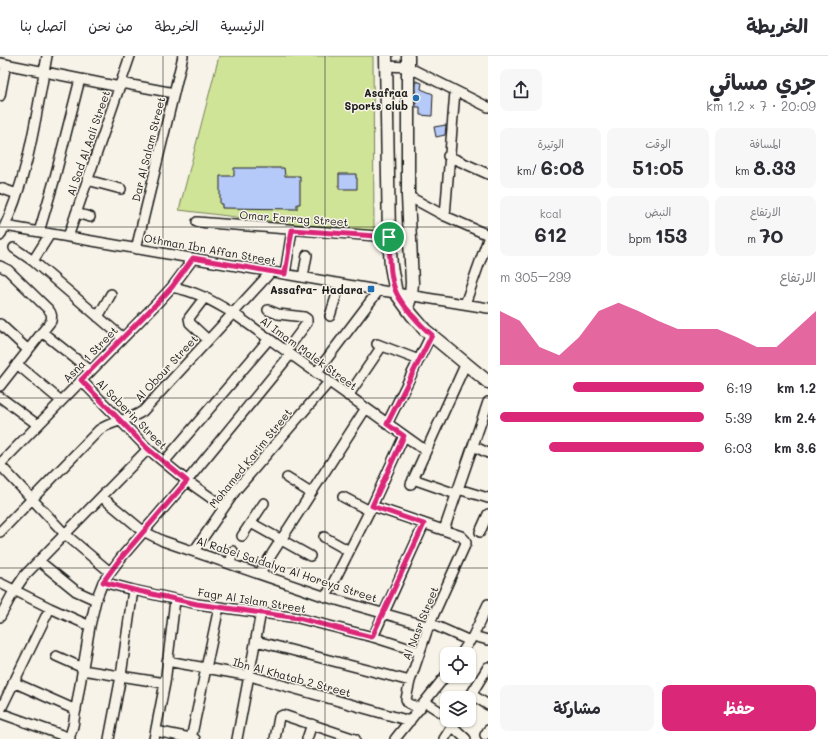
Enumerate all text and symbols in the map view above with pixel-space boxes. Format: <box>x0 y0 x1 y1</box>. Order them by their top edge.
text: الخريطة <box>746 13 808 38</box>
text: اتصل بنا <box>20 16 66 35</box>
text: من نحن <box>88 16 133 35</box>
text: الخريطة <box>155 16 199 35</box>
text: الرئيسية <box>221 16 264 35</box>
text: جري مسائي <box>709 67 816 96</box>
button: share <box>500 69 542 111</box>
place label: Asafraa Sports club <box>345 85 408 113</box>
street label: Al Sad Al Aali Street <box>63 88 113 198</box>
marker: Asafraa Sports club <box>411 93 421 103</box>
street label: Dar Al Salam Street <box>128 95 168 203</box>
text: 20:09 · 7 × 1.2 km <box>706 97 816 114</box>
text: الوتيرة <box>537 136 564 151</box>
text: الوقت <box>645 136 671 151</box>
text: المسافة <box>750 136 781 151</box>
text: 6:08 <box>541 154 584 180</box>
text: 51:05 <box>632 154 684 180</box>
text: 8.33 <box>753 154 796 180</box>
text: /km <box>517 163 541 178</box>
text: km <box>735 163 753 178</box>
text: النبض <box>645 204 671 219</box>
text: الارتفاع <box>750 204 781 219</box>
text: kcal <box>540 206 562 221</box>
street label: Omar Farrag Street <box>239 207 349 229</box>
pin <box>372 220 406 254</box>
text: 612 <box>535 221 567 247</box>
text: 153 <box>655 222 687 248</box>
text: 70 <box>759 222 783 248</box>
icon: arrive <box>378 226 400 248</box>
street label: Othman Ibn Affan Street <box>143 230 277 268</box>
text: bpm <box>629 231 655 246</box>
text: m <box>747 231 759 246</box>
text: 299–305 m <box>500 268 571 285</box>
text: الارتفاع <box>780 268 816 285</box>
place label: Assafra- Hadara <box>270 282 363 297</box>
marker: Assafra- Hadara <box>366 284 376 294</box>
street label: Al Imam Malek Street <box>258 313 361 393</box>
street label: Asna 1 Street <box>59 322 121 385</box>
street label: Al Obour Street <box>131 331 201 405</box>
street label: Al Saberin Street <box>93 375 171 453</box>
text: 6:19 <box>727 379 752 396</box>
text: 1.2 km <box>777 379 816 396</box>
street label: Mohamed Karim Street <box>205 405 295 511</box>
text: 5:39 <box>725 409 752 426</box>
text: 2.4 km <box>774 409 816 426</box>
text: 6:03 <box>724 439 752 456</box>
text: 3.6 km <box>774 439 816 456</box>
street label: Al Rabei Saidalya Al Horeya Street <box>195 533 379 605</box>
street label: Fagr Al Islam Street <box>197 584 307 616</box>
street label: Al Nasr Street <box>398 584 442 662</box>
map controls <box>440 647 476 727</box>
button: locate <box>440 647 476 683</box>
street label: Ibn Al Khatab 2 Street <box>231 654 353 700</box>
button: مشاركة <box>500 685 654 731</box>
button: حفظ <box>662 685 816 731</box>
button: layers <box>440 691 476 727</box>

